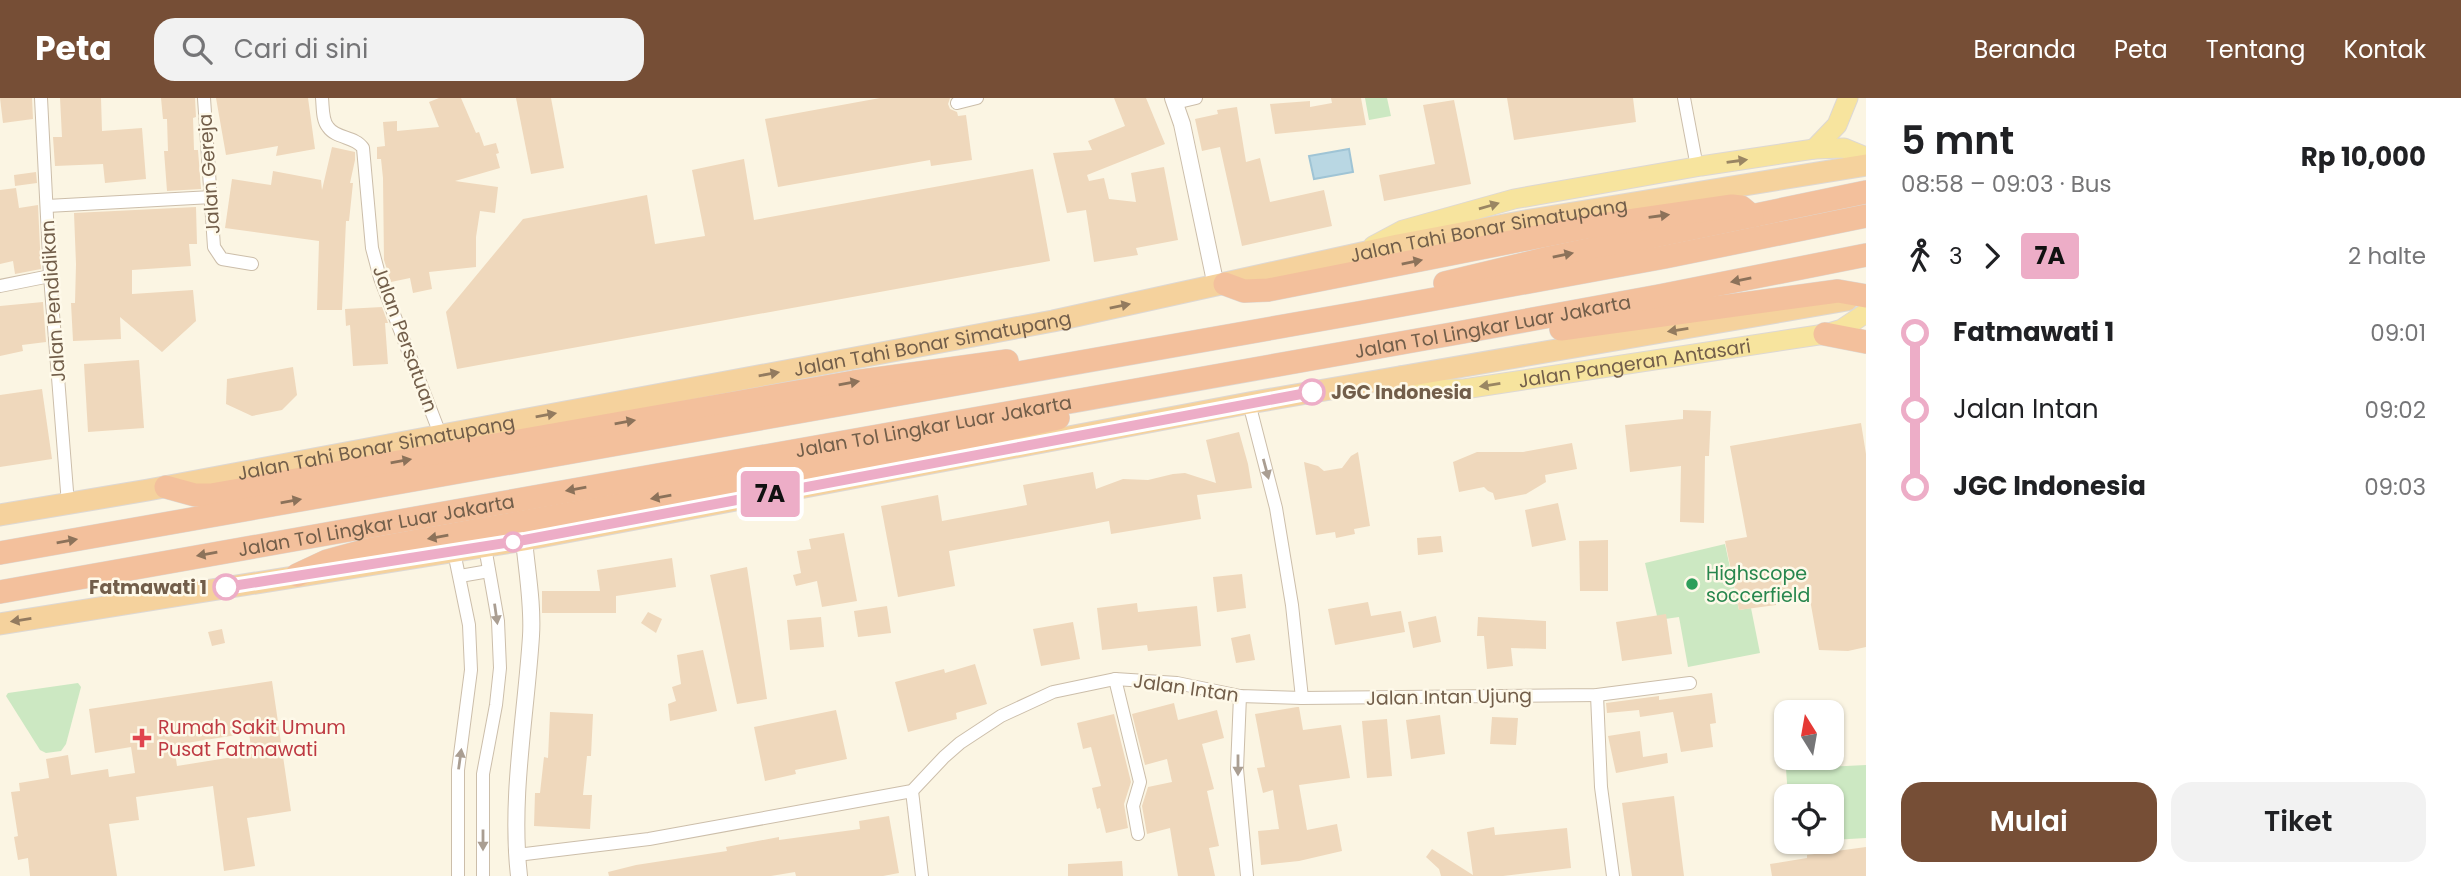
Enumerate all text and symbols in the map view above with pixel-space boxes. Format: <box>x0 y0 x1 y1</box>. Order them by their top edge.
search box <box>154 18 644 81</box>
text: Peta <box>35 25 112 72</box>
icon: search <box>178 30 216 68</box>
text: Cari di sini <box>234 31 368 67</box>
text: Beranda <box>1973 33 2076 66</box>
text: Peta <box>2114 33 2168 66</box>
text: Tentang <box>2206 33 2306 66</box>
text: Kontak <box>2344 33 2426 66</box>
street label: Jalan Gereja <box>191 113 227 235</box>
text: 5 mnt <box>1901 114 2014 167</box>
text: Rp 10,000 <box>2301 139 2426 175</box>
one-way arrow <box>1726 155 1748 166</box>
text: 08:58 – 09:03 · Bus <box>1901 168 2111 200</box>
street label: Jalan Tahi Bonar Simatupang <box>1347 191 1630 269</box>
one-way arrow <box>1479 201 1500 211</box>
one-way arrow <box>1648 211 1670 222</box>
street label: Jalan Pendidikan <box>34 219 72 383</box>
icon: walk <box>1901 237 1939 275</box>
icon: forward <box>1973 237 2011 275</box>
text: 7A <box>2035 239 2065 272</box>
text: 3 <box>1949 240 1963 272</box>
text: 2 halte <box>2348 240 2426 272</box>
one-way arrow <box>1552 250 1574 261</box>
one-way arrow <box>1401 257 1423 268</box>
street label: Jalan Persatuan <box>366 262 444 416</box>
one-way arrow <box>1730 275 1752 286</box>
street label: Jalan Tol Lingkar Luar Jakarta <box>1352 288 1633 365</box>
one-way arrow <box>1109 301 1131 312</box>
street label: Jalan Tahi Bonar Simatupang <box>791 304 1074 383</box>
text: Fatmawati 1 <box>1953 314 2114 350</box>
text: 09:01 <box>2370 317 2426 349</box>
one-way arrow <box>1667 325 1689 336</box>
street label: Jalan Pangeran Antasari <box>1516 332 1753 394</box>
one-way arrow <box>758 368 780 379</box>
one-way arrow <box>838 377 860 388</box>
marker: JGC Indonesia <box>1299 379 1325 405</box>
place label: JGC Indonesia <box>1331 379 1472 406</box>
one-way arrow <box>1479 380 1501 391</box>
street label: Jalan Tol Lingkar Luar Jakarta <box>793 388 1074 464</box>
text: Jalan Intan <box>1953 391 2099 427</box>
text: 09:02 <box>2364 394 2426 426</box>
street label: Jalan Tahi Bonar Simatupang <box>235 408 517 487</box>
one-way arrow <box>535 409 557 420</box>
one-way arrow <box>614 416 636 427</box>
one-way arrow <box>390 455 412 466</box>
one-way arrow <box>1261 458 1272 480</box>
text: JGC Indonesia <box>1953 468 2146 504</box>
line badge: 7A <box>738 471 802 517</box>
text: 09:03 <box>2364 471 2426 503</box>
text: 7A <box>755 477 785 510</box>
one-way arrow <box>565 483 587 494</box>
street label: Jalan Tol Lingkar Luar Jakarta <box>236 487 517 563</box>
one-way arrow <box>650 492 672 503</box>
one-way arrow <box>280 495 302 506</box>
one-way arrow <box>426 532 448 543</box>
unlabelled marker <box>503 532 523 552</box>
one-way arrow <box>56 535 78 546</box>
one-way arrow <box>196 549 218 560</box>
place label: Highscope soccerfield <box>1706 560 1810 609</box>
place label: Fatmawati 1 <box>89 574 207 601</box>
marker: Fatmawati 1 <box>213 574 239 600</box>
marker: Highscope soccerfield <box>1684 576 1700 592</box>
one-way arrow <box>491 603 502 625</box>
one-way arrow <box>10 615 32 626</box>
street label: Jalan Intan <box>1131 667 1241 709</box>
street label: Jalan Intan Ujung <box>1366 682 1532 712</box>
north arrow <box>1774 700 1844 770</box>
map controls <box>1774 700 1844 854</box>
place label: Rumah Sakit Umum Pusat Fatmawati <box>158 714 346 763</box>
marker: Rumah Sakit Umum Pusat Fatmawati <box>132 728 152 748</box>
one-way arrow <box>454 748 465 770</box>
one-way arrow <box>1232 754 1244 776</box>
button: Mulai <box>1901 782 2157 862</box>
button: Tiket <box>2171 782 2426 862</box>
button: locate <box>1774 784 1844 854</box>
one-way arrow <box>477 829 489 851</box>

